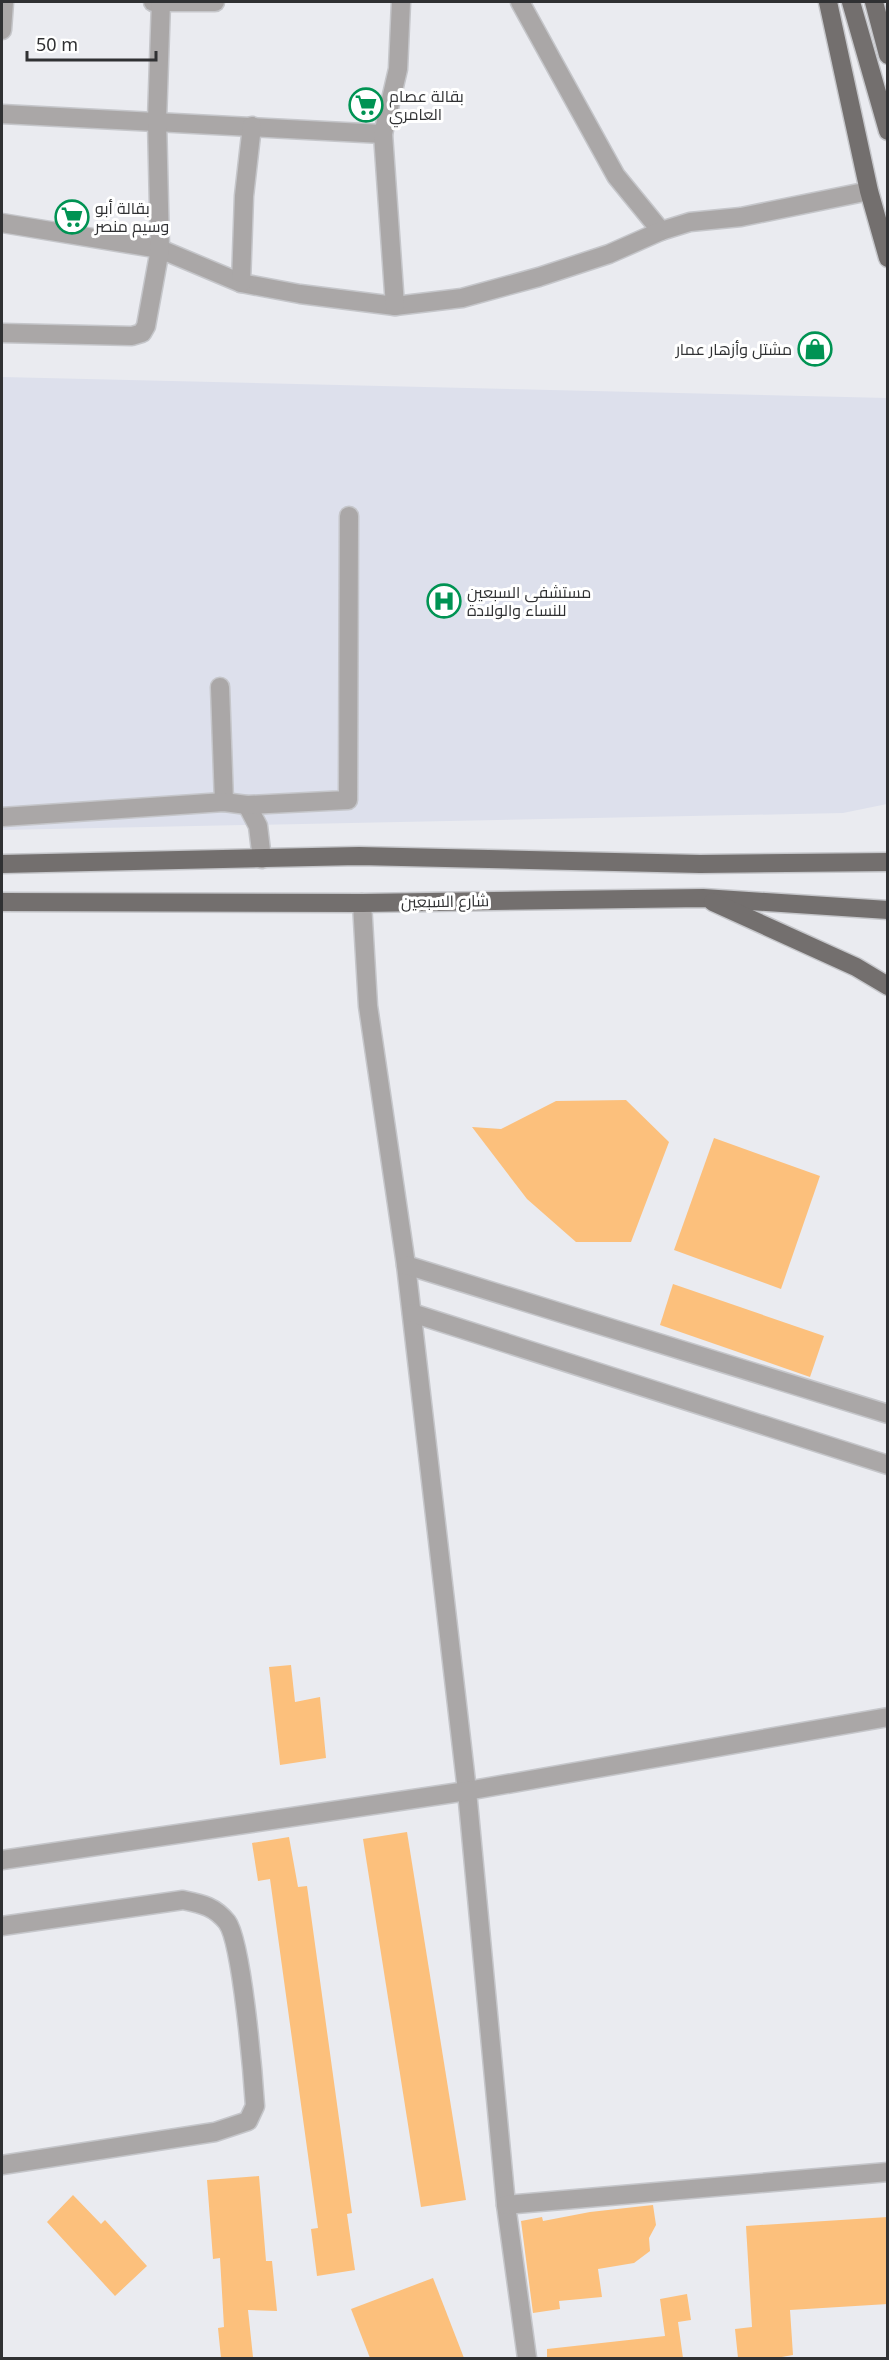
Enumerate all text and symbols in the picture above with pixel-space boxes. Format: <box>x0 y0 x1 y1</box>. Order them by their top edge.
scale bar <box>27 24 156 62</box>
text: 50 m <box>36 32 78 56</box>
place label: بقالة عصام العامري <box>389 85 464 128</box>
supermarket icon: بقالة عصام العامري <box>348 87 384 123</box>
place label: بقالة أبو وسيم منصر <box>94 197 169 238</box>
supermarket icon: بقالة أبو وسيم منصر <box>54 199 90 235</box>
shop icon: مشتل وأزهار عمار <box>797 331 833 367</box>
place label: مشتل وأزهار عمار <box>675 338 792 360</box>
place label: مستشفى السبعين للنساء والولادة <box>467 581 591 621</box>
hospital icon: مستشفى السبعين للنساء والولادة <box>426 583 462 619</box>
street label: شارع السبعين <box>401 889 489 914</box>

